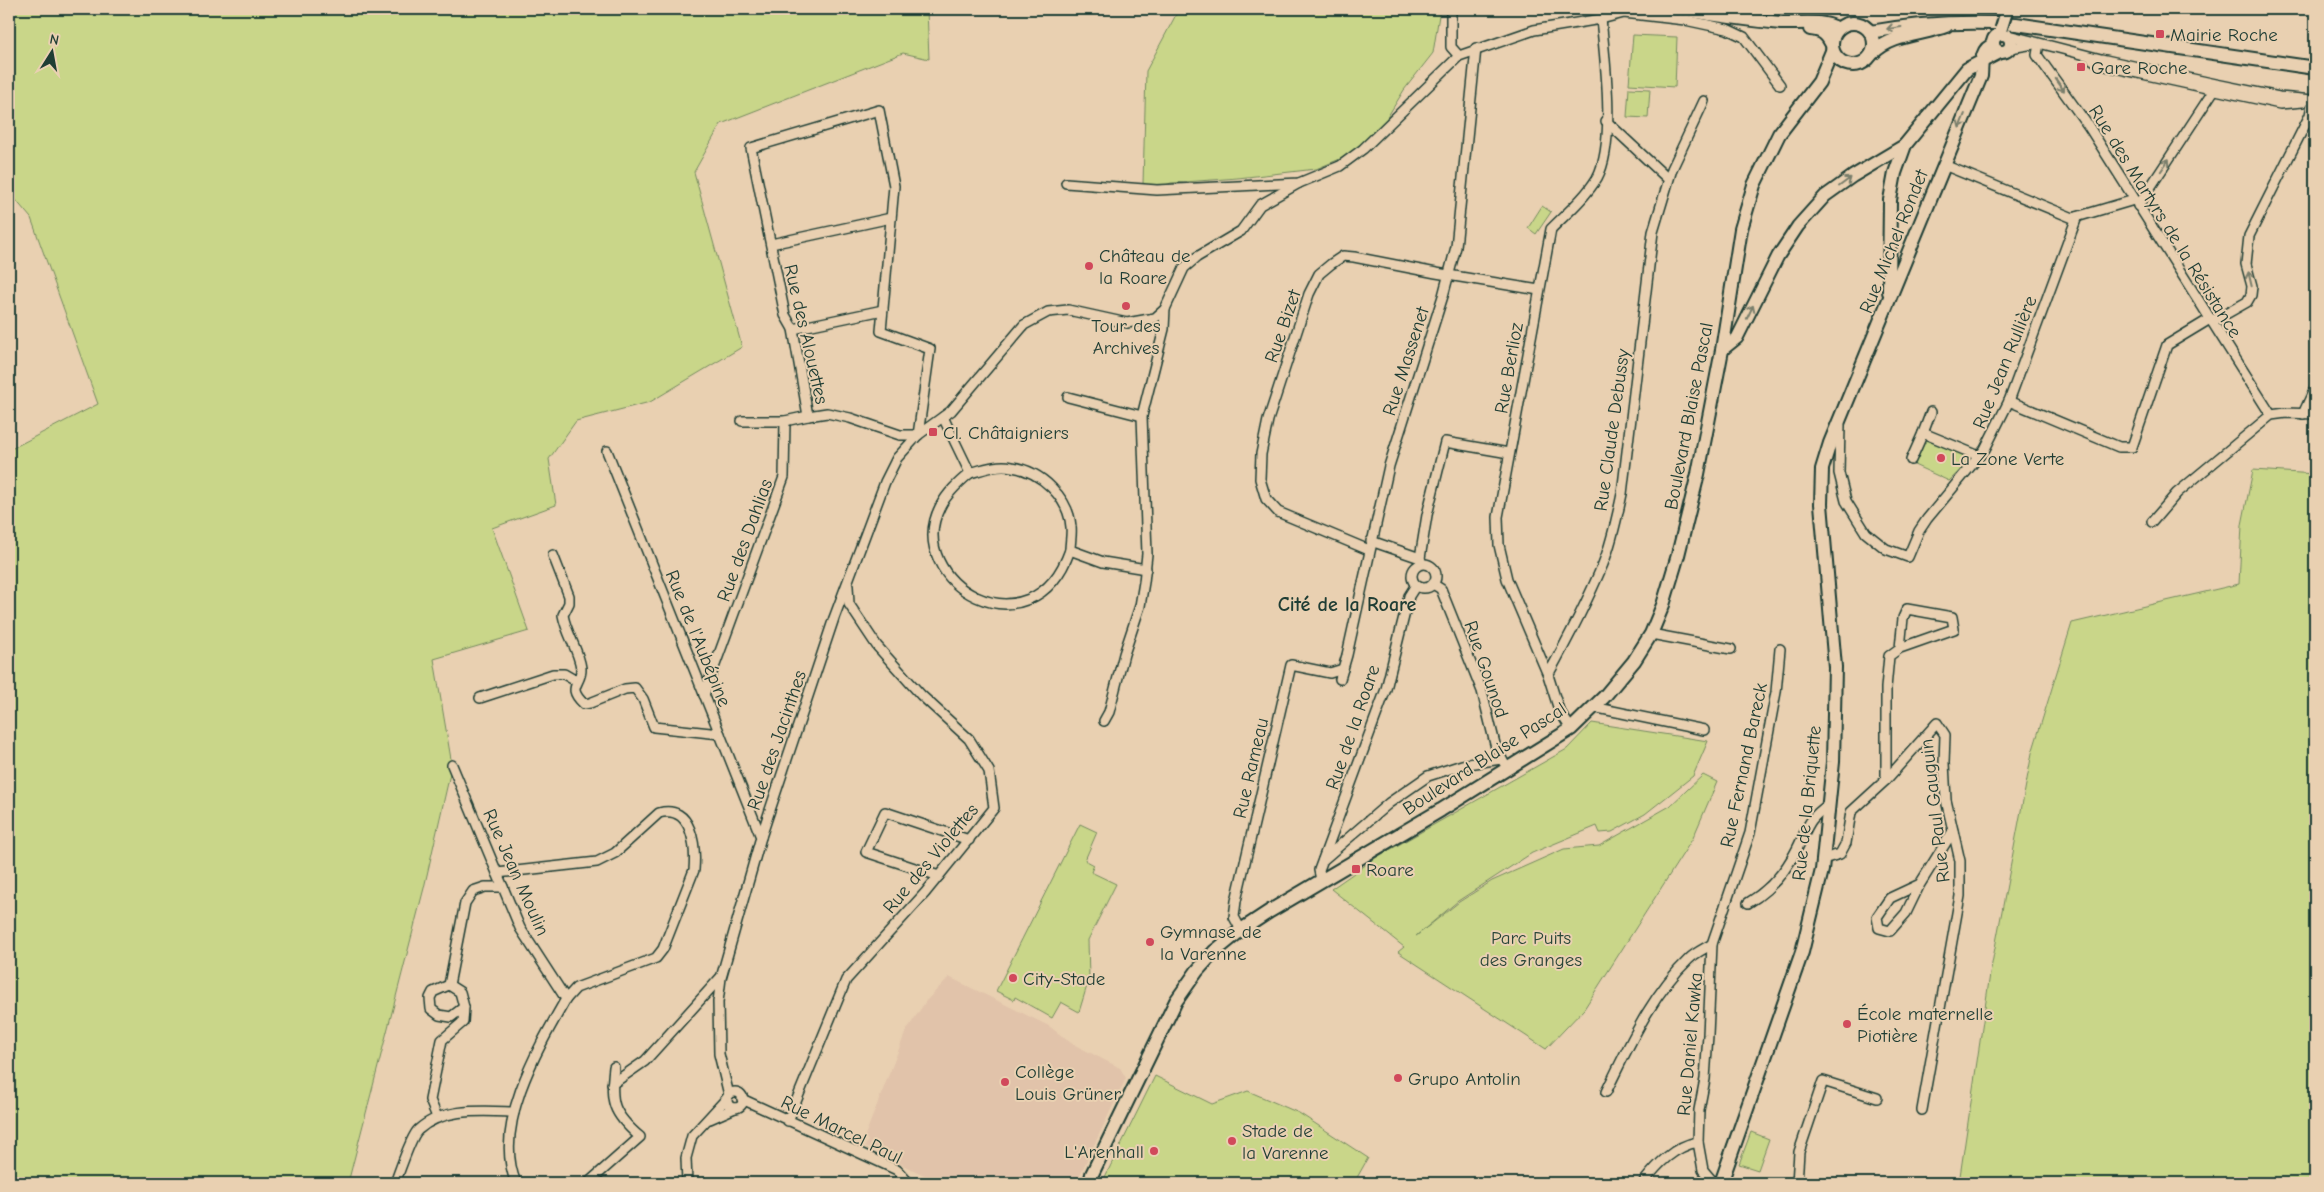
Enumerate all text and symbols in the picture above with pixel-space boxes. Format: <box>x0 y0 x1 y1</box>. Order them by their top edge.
one-way arrow <box>1886 23 1902 33</box>
place label: Mairie Roche <box>2170 24 2278 46</box>
north arrow <box>28 28 78 78</box>
marker: Mairie Roche <box>2154 28 2166 40</box>
text: N <box>48 31 60 49</box>
place label: Gare Roche <box>2091 57 2187 79</box>
marker: Gare Roche <box>2075 61 2087 73</box>
one-way arrow <box>2055 78 2065 92</box>
street label: Rue des Martyrs de la Résistance <box>2084 101 2246 342</box>
one-way arrow <box>1957 113 1966 128</box>
one-way arrow <box>2160 159 2170 173</box>
street label: Rue Michel Rondet <box>1855 166 1933 317</box>
one-way arrow <box>1838 177 1851 188</box>
place label: Château de la Roare <box>1099 245 1191 289</box>
marker: Château de la Roare <box>1083 260 1095 272</box>
street label: Rue des Alouettes <box>779 262 833 406</box>
one-way arrow <box>2245 271 2254 287</box>
street label: Rue Bizet <box>1260 286 1306 366</box>
street label: Rue Jean Rullière <box>1968 293 2042 432</box>
marker: Tour des Archives <box>1120 300 1132 312</box>
street label: Rue Massenet <box>1378 303 1434 419</box>
one-way arrow <box>1745 304 1755 319</box>
place label: Tour des Archives <box>1091 315 1161 359</box>
street label: Rue Berlioz <box>1490 321 1528 415</box>
street label: Boulevard Blaise Pascal <box>1660 321 1718 512</box>
street label: Rue Claude Debussy <box>1590 347 1634 513</box>
place label: Cl. Châtaigniers <box>943 422 1069 444</box>
marker: Cl. Châtaigniers <box>927 426 939 438</box>
place label: La Zone Verte <box>1951 448 2064 470</box>
marker: La Zone Verte <box>1935 452 1947 464</box>
street label: Rue des Dahlias <box>713 476 777 605</box>
street label: Rue de l'Aubépine <box>661 567 736 710</box>
district label: Cité de la Roare <box>1278 593 1417 616</box>
street label: Rue Gounod <box>1459 618 1513 721</box>
street label: Rue de la Roare <box>1321 662 1385 793</box>
street label: Rue des Jacinthes <box>743 668 811 813</box>
street label: Rue Fernand Bareck <box>1716 680 1772 850</box>
street label: Boulevard Blaise Pascal <box>1399 698 1570 820</box>
street label: Rue Rameau <box>1229 716 1273 821</box>
street label: Rue de la Briquette <box>1788 725 1826 882</box>
street label: Rue Paul Gauguin <box>1915 738 1955 884</box>
street label: Rue des Violettes <box>878 799 983 918</box>
street label: Rue Jean Moulin <box>478 806 554 939</box>
place label: Roare <box>1366 859 1414 881</box>
marker: Roare <box>1350 863 1362 875</box>
place label: Gymnase de la Varenne <box>1160 921 1261 965</box>
park label: Parc Puits des Granges <box>1480 927 1582 971</box>
marker: Gymnase de la Varenne <box>1144 936 1156 948</box>
place label: City-Stade <box>1023 968 1105 990</box>
street label: Rue Daniel Kawka <box>1673 971 1707 1117</box>
marker: City-Stade <box>1007 972 1019 984</box>
place label: École maternelle Piotière <box>1857 1003 1993 1047</box>
marker: École maternelle Piotière <box>1841 1018 1853 1030</box>
place label: Collège Louis Grüner <box>1015 1061 1121 1105</box>
place label: Grupo Antolin <box>1408 1068 1521 1090</box>
marker: Grupo Antolin <box>1392 1072 1404 1084</box>
marker: Collège Louis Grüner <box>999 1076 1011 1088</box>
street label: Rue Marcel Paul <box>777 1091 906 1169</box>
place label: Stade de la Varenne <box>1242 1120 1328 1164</box>
marker: Stade de la Varenne <box>1226 1135 1238 1147</box>
place label: L'Arenhall <box>1064 1141 1144 1163</box>
marker: L'Arenhall <box>1148 1145 1160 1157</box>

